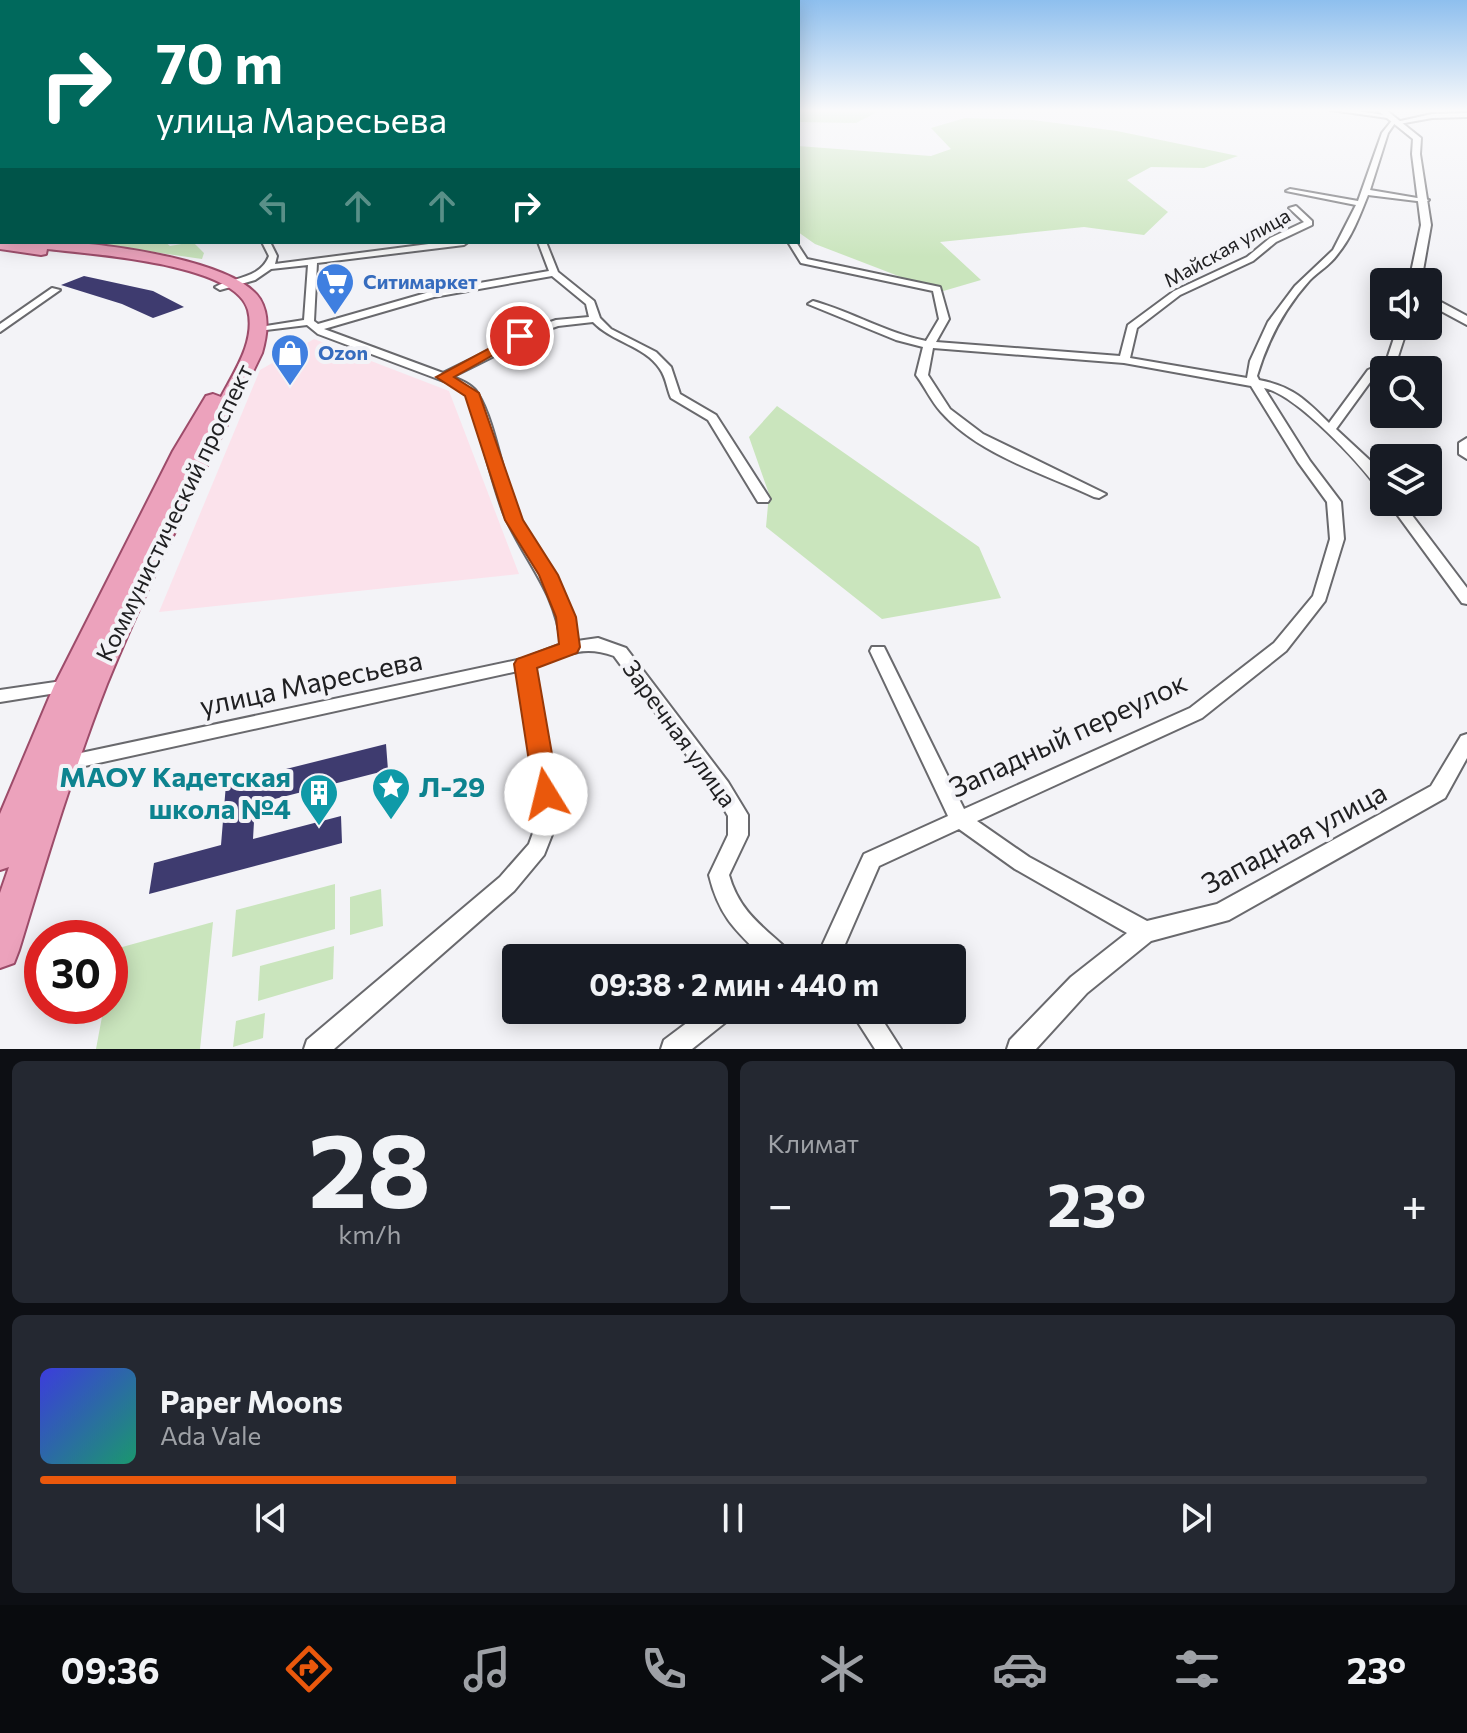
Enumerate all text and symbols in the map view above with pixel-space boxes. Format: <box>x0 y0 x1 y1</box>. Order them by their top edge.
text: 70 m <box>156 27 283 96</box>
icon: right <box>24 32 128 136</box>
text: улица Маресьева <box>156 96 447 140</box>
icon: left <box>252 184 296 228</box>
icon: ahead <box>336 184 380 228</box>
icon: ahead <box>420 184 464 228</box>
icon: right <box>504 184 548 228</box>
street label: Майская улица <box>1159 202 1294 292</box>
supermarket icon: Ситимаркет <box>314 261 356 316</box>
map controls <box>1370 268 1442 516</box>
button: sound <box>1370 268 1442 340</box>
place label: Ситимаркет <box>363 269 478 293</box>
pin <box>486 302 554 370</box>
icon: arrive <box>498 314 542 358</box>
shop icon: Ozon <box>269 332 311 387</box>
place label: Ozon <box>318 340 368 364</box>
button: search <box>1370 356 1442 428</box>
street label: Коммунистический проспект <box>89 359 258 666</box>
button: layers <box>1370 444 1442 516</box>
street label: улица Маресьева <box>196 642 425 722</box>
street label: Заречная улица <box>617 654 743 812</box>
street label: Западный переулок <box>943 664 1192 804</box>
position arrow <box>504 752 588 836</box>
place label: МАОУ Кадетская школа №4 <box>59 759 291 825</box>
place icon: Л-29 <box>370 766 412 821</box>
place label: Л-29 <box>419 769 485 803</box>
building icon: МАОУ Кадетская школа №4 <box>298 772 340 827</box>
street label: Западная улица <box>1195 774 1392 900</box>
speed limit sign: 30 <box>24 920 128 1024</box>
text: 09:38 · 2 мин · 440 m <box>589 965 879 1002</box>
text: 28 <box>308 1102 431 1229</box>
text: Климат <box>768 1127 859 1158</box>
text: 23° <box>1047 1166 1146 1239</box>
text: − <box>768 1176 793 1230</box>
text: + <box>1401 1176 1427 1230</box>
text: km/h <box>338 1218 401 1249</box>
text: Paper Moons <box>160 1382 343 1419</box>
text: Ada Vale <box>160 1419 261 1450</box>
icon: previous <box>249 1496 293 1540</box>
icon: pause <box>711 1496 755 1540</box>
icon: next <box>1174 1496 1218 1540</box>
icon: directions <box>281 1641 337 1697</box>
icon: music <box>459 1641 515 1697</box>
icon: phone <box>636 1641 692 1697</box>
icon: climate <box>814 1641 870 1697</box>
icon: car <box>992 1641 1048 1697</box>
icon: filters <box>1169 1641 1225 1697</box>
text: 09:36 <box>61 1647 160 1691</box>
text: 23° <box>1347 1647 1406 1691</box>

